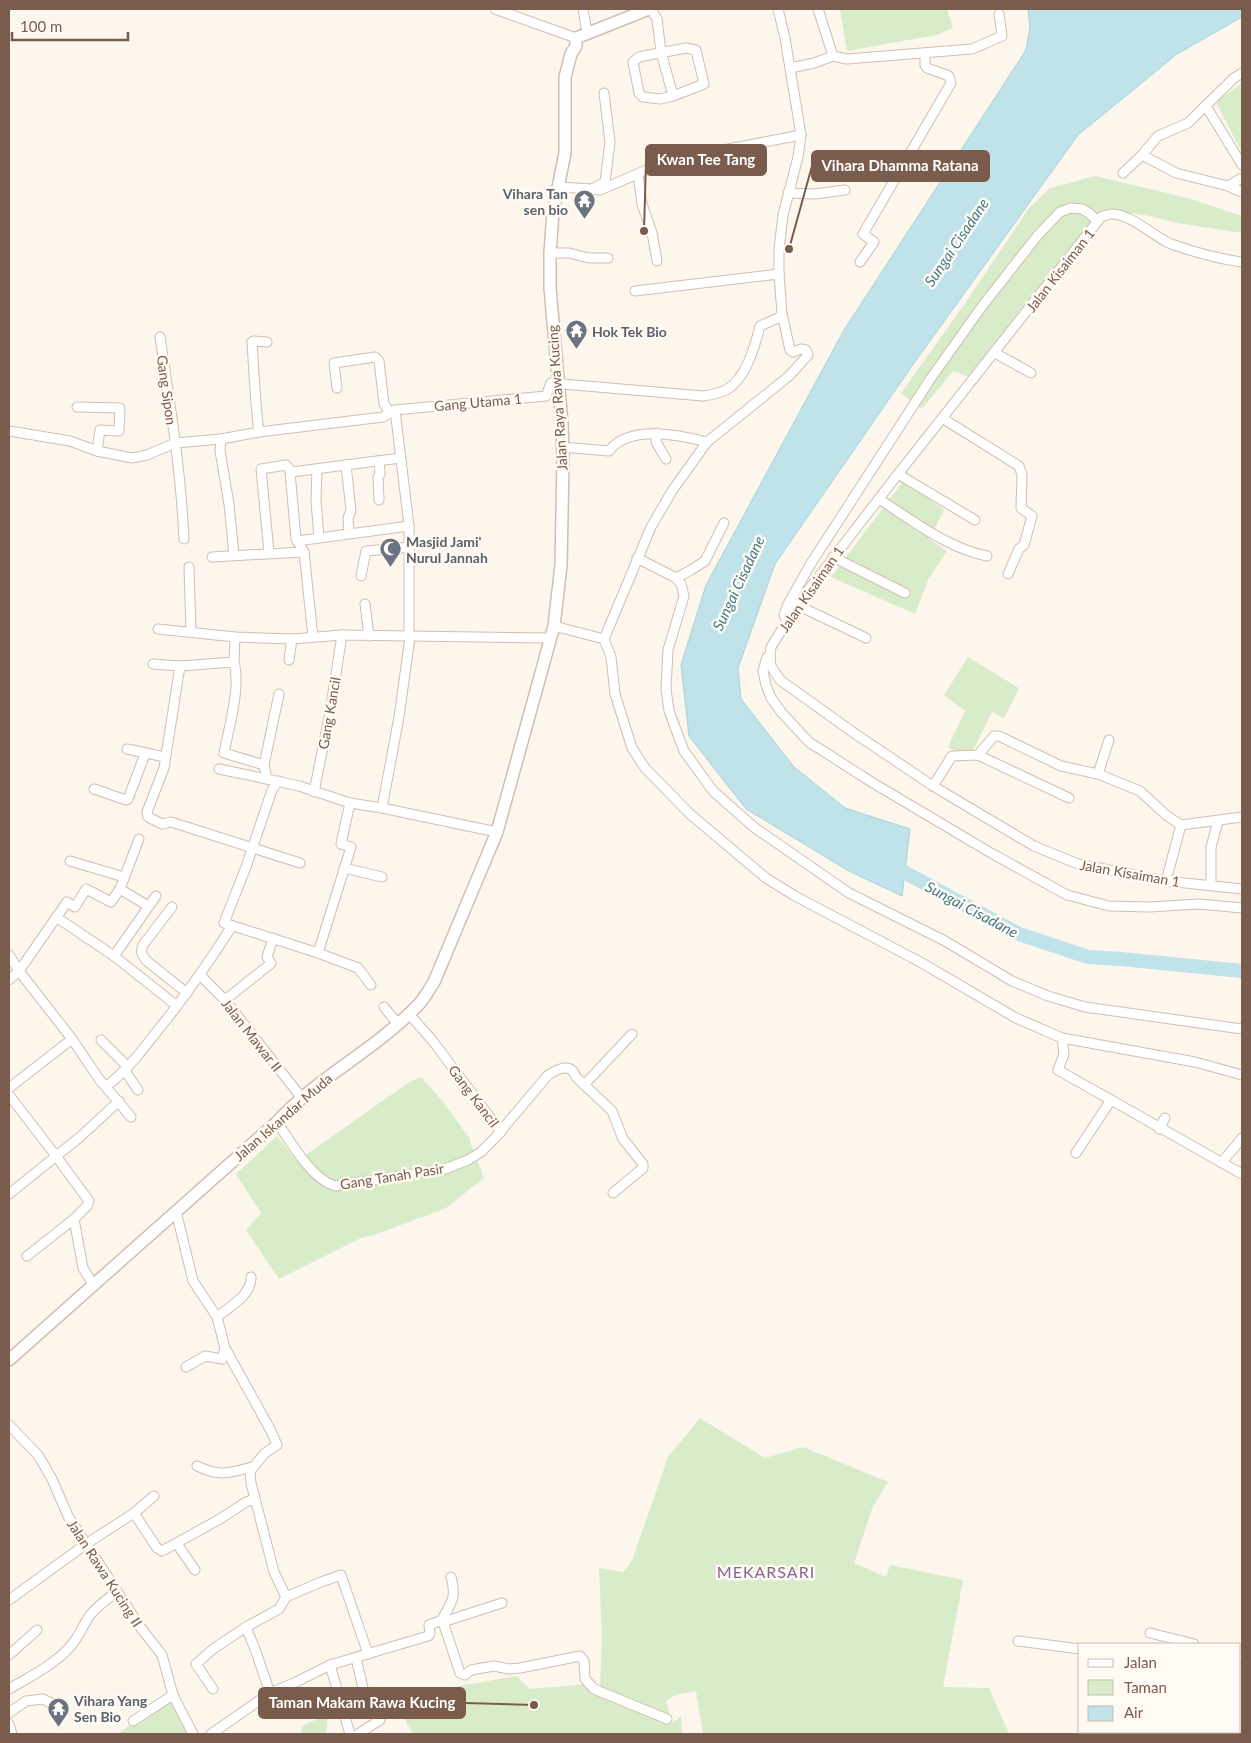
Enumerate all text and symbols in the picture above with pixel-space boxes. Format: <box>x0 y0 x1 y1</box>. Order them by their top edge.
scale bar <box>12 10 129 42</box>
text: 100 m <box>20 17 62 35</box>
callout: Kwan Tee Tang <box>646 145 766 175</box>
text: Kwan Tee Tang <box>657 150 755 168</box>
callout: Vihara Dhamma Ratana <box>812 151 989 181</box>
text: Vihara Dhamma Ratana <box>820 156 979 174</box>
place label: Vihara Tan sen bio <box>502 185 568 218</box>
temple icon: Vihara Tan sen bio <box>572 189 596 220</box>
water label: Sungai Cisadane <box>920 195 992 289</box>
street label: Jalan Kisaiman 1 <box>1022 225 1098 315</box>
temple icon: Hok Tek Bio <box>564 319 588 350</box>
place label: Hok Tek Bio <box>592 323 667 340</box>
street label: Jalan Raya Rawa Kucing <box>543 324 571 472</box>
street label: Gang Sipon <box>154 354 180 426</box>
street label: Gang Utama 1 <box>433 390 523 414</box>
place label: Masjid Jami' Nurul Jannah <box>406 533 488 566</box>
water label: Sungai Cisadane <box>708 533 768 633</box>
mosque icon: Masjid Jami' Nurul Jannah <box>378 537 402 568</box>
street label: Jalan Kisaiman 1 <box>775 543 847 635</box>
street label: Gang Kancil <box>314 675 344 751</box>
street label: Jalan Kisaiman 1 <box>1079 856 1181 890</box>
water label: Sungai Cisadane <box>923 877 1021 941</box>
street label: Jalan Mawar II <box>218 995 286 1075</box>
street label: Gang Kancil <box>445 1062 503 1130</box>
street label: Jalan Iskandar Muda <box>230 1070 336 1164</box>
street label: Gang Tanah Pasir <box>339 1159 445 1193</box>
street label: Jalan Rawa Kucing II <box>64 1516 146 1630</box>
district label: MEKARSARI <box>717 1562 815 1581</box>
legend <box>1078 1643 1241 1733</box>
text: Jalan <box>1124 1653 1157 1671</box>
text: Taman <box>1124 1678 1167 1696</box>
callout: Taman Makam Rawa Kucing <box>259 1688 465 1718</box>
place label: Vihara Yang Sen Bio <box>73 1692 148 1725</box>
text: Taman Makam Rawa Kucing <box>269 1693 455 1711</box>
temple icon: Vihara Yang Sen Bio <box>46 1696 70 1727</box>
text: Air <box>1124 1703 1144 1721</box>

